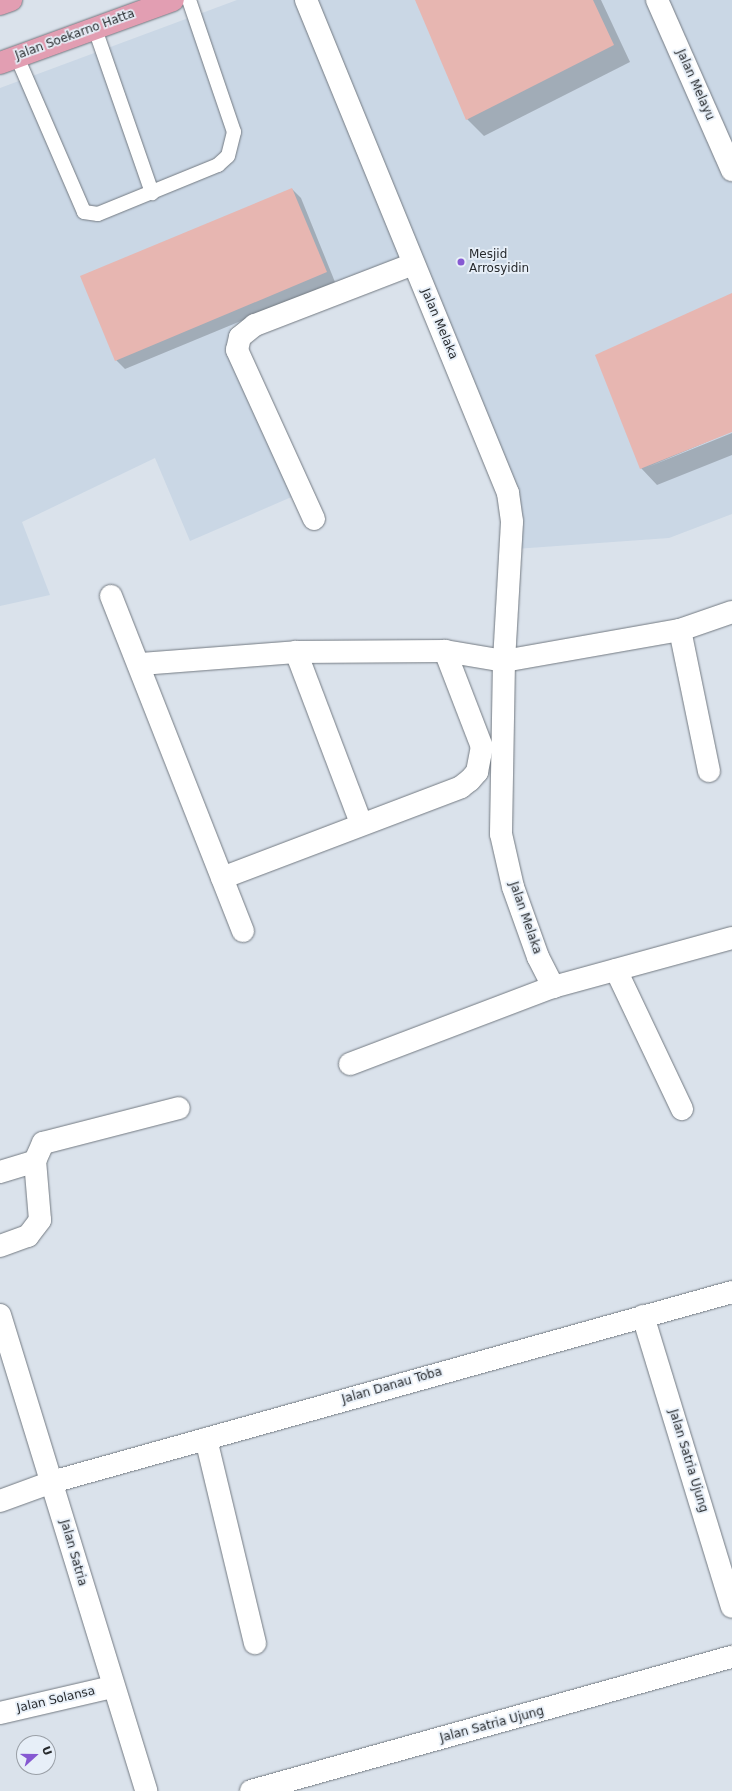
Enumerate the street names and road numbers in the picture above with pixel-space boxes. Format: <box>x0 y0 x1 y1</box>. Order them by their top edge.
street label: Jalan Soekarno Hatta <box>13 7 137 63</box>
street label: Jalan Melayu <box>673 47 717 123</box>
street label: Jalan Melaka <box>418 286 460 362</box>
street label: Jalan Melaka <box>506 880 544 956</box>
street label: Jalan Danau Toba <box>340 1365 444 1407</box>
street label: Jalan Satria Ujung <box>665 1408 711 1514</box>
street label: Jalan Satria <box>57 1518 89 1588</box>
street label: Jalan Solansa <box>15 1684 97 1716</box>
street label: Jalan Satria Ujung <box>438 1704 546 1746</box>

